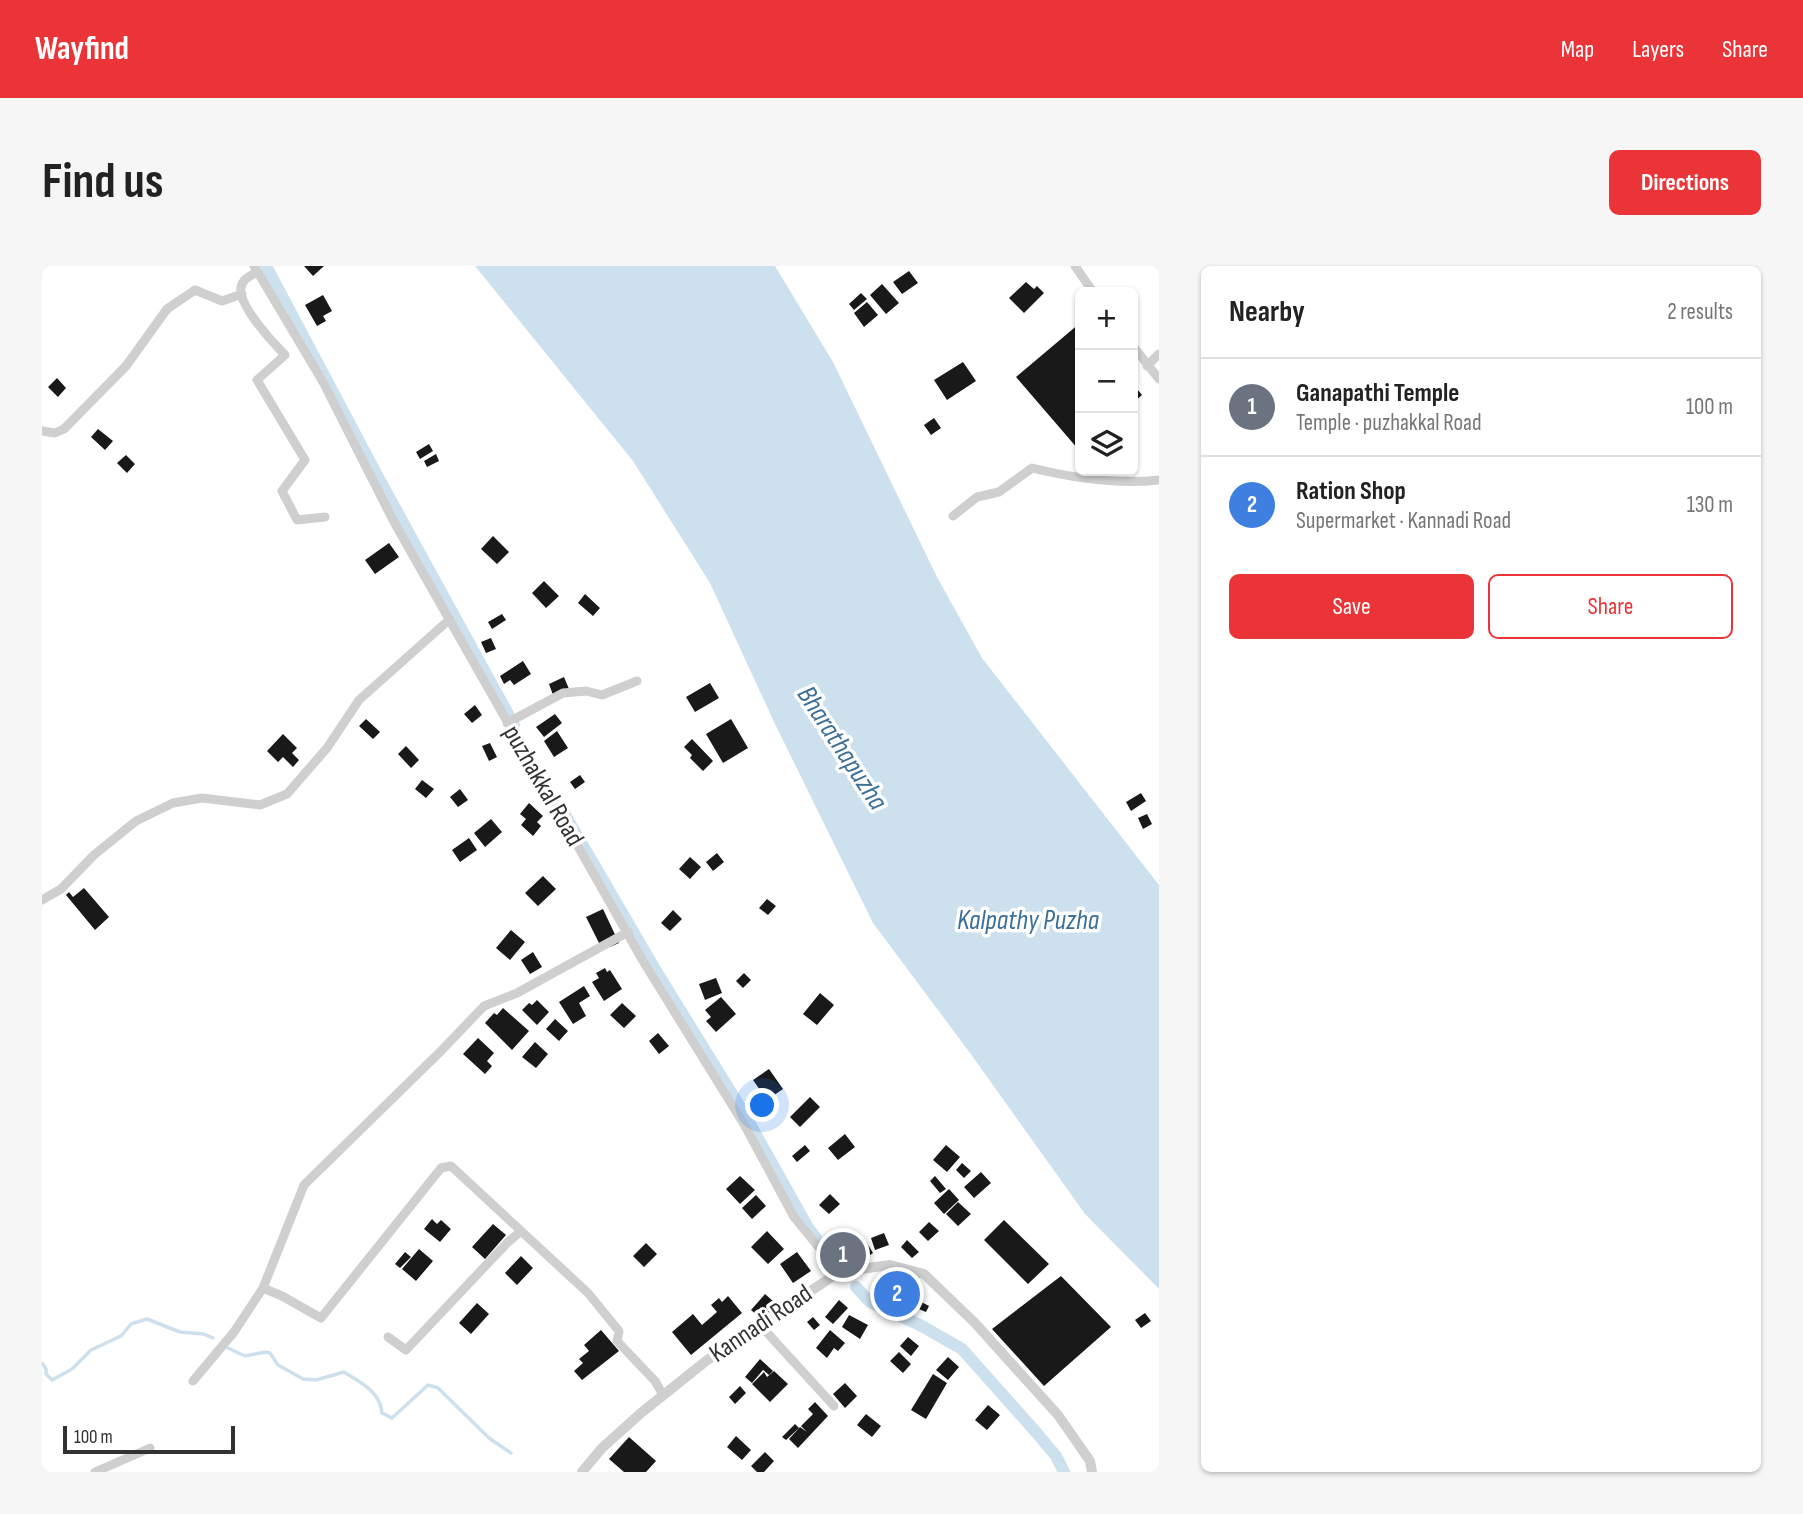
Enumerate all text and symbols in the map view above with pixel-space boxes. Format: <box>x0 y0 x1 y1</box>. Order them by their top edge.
text: Wayfind <box>35 29 129 69</box>
text: Map <box>1561 35 1594 64</box>
text: Layers <box>1632 35 1684 64</box>
text: Share <box>1722 35 1768 64</box>
button: Directions <box>1609 150 1761 215</box>
text: Find us <box>42 153 164 212</box>
map controls <box>1075 287 1138 476</box>
button: + <box>1075 287 1138 350</box>
text: Nearby <box>1229 294 1305 330</box>
text: 2 results <box>1667 298 1733 326</box>
button: − <box>1075 350 1138 413</box>
text: Ganapathi Temple <box>1296 378 1459 409</box>
text: 1 <box>1247 393 1257 421</box>
text: 100 m <box>1686 393 1733 421</box>
text: Temple · puzhakkal Road <box>1296 409 1482 437</box>
button: layers <box>1075 413 1138 476</box>
text: Ration Shop <box>1296 476 1406 507</box>
text: 2 <box>1247 491 1257 519</box>
text: 130 m <box>1687 491 1733 519</box>
text: Supermarket · Kannadi Road <box>1296 507 1511 535</box>
button: Save <box>1229 574 1474 639</box>
button: Share <box>1488 574 1733 639</box>
water label: Bharathapuzha <box>790 680 895 817</box>
street label: puzhakkal Road <box>496 720 590 852</box>
water label: Kalpathy Puzha <box>957 904 1100 937</box>
your location <box>745 1088 779 1122</box>
pin: 1 <box>820 1229 866 1281</box>
pin: 2 <box>874 1268 920 1320</box>
street label: Kannadi Road <box>704 1278 818 1370</box>
scale bar <box>63 1423 234 1455</box>
text: 100 m <box>74 1426 113 1449</box>

